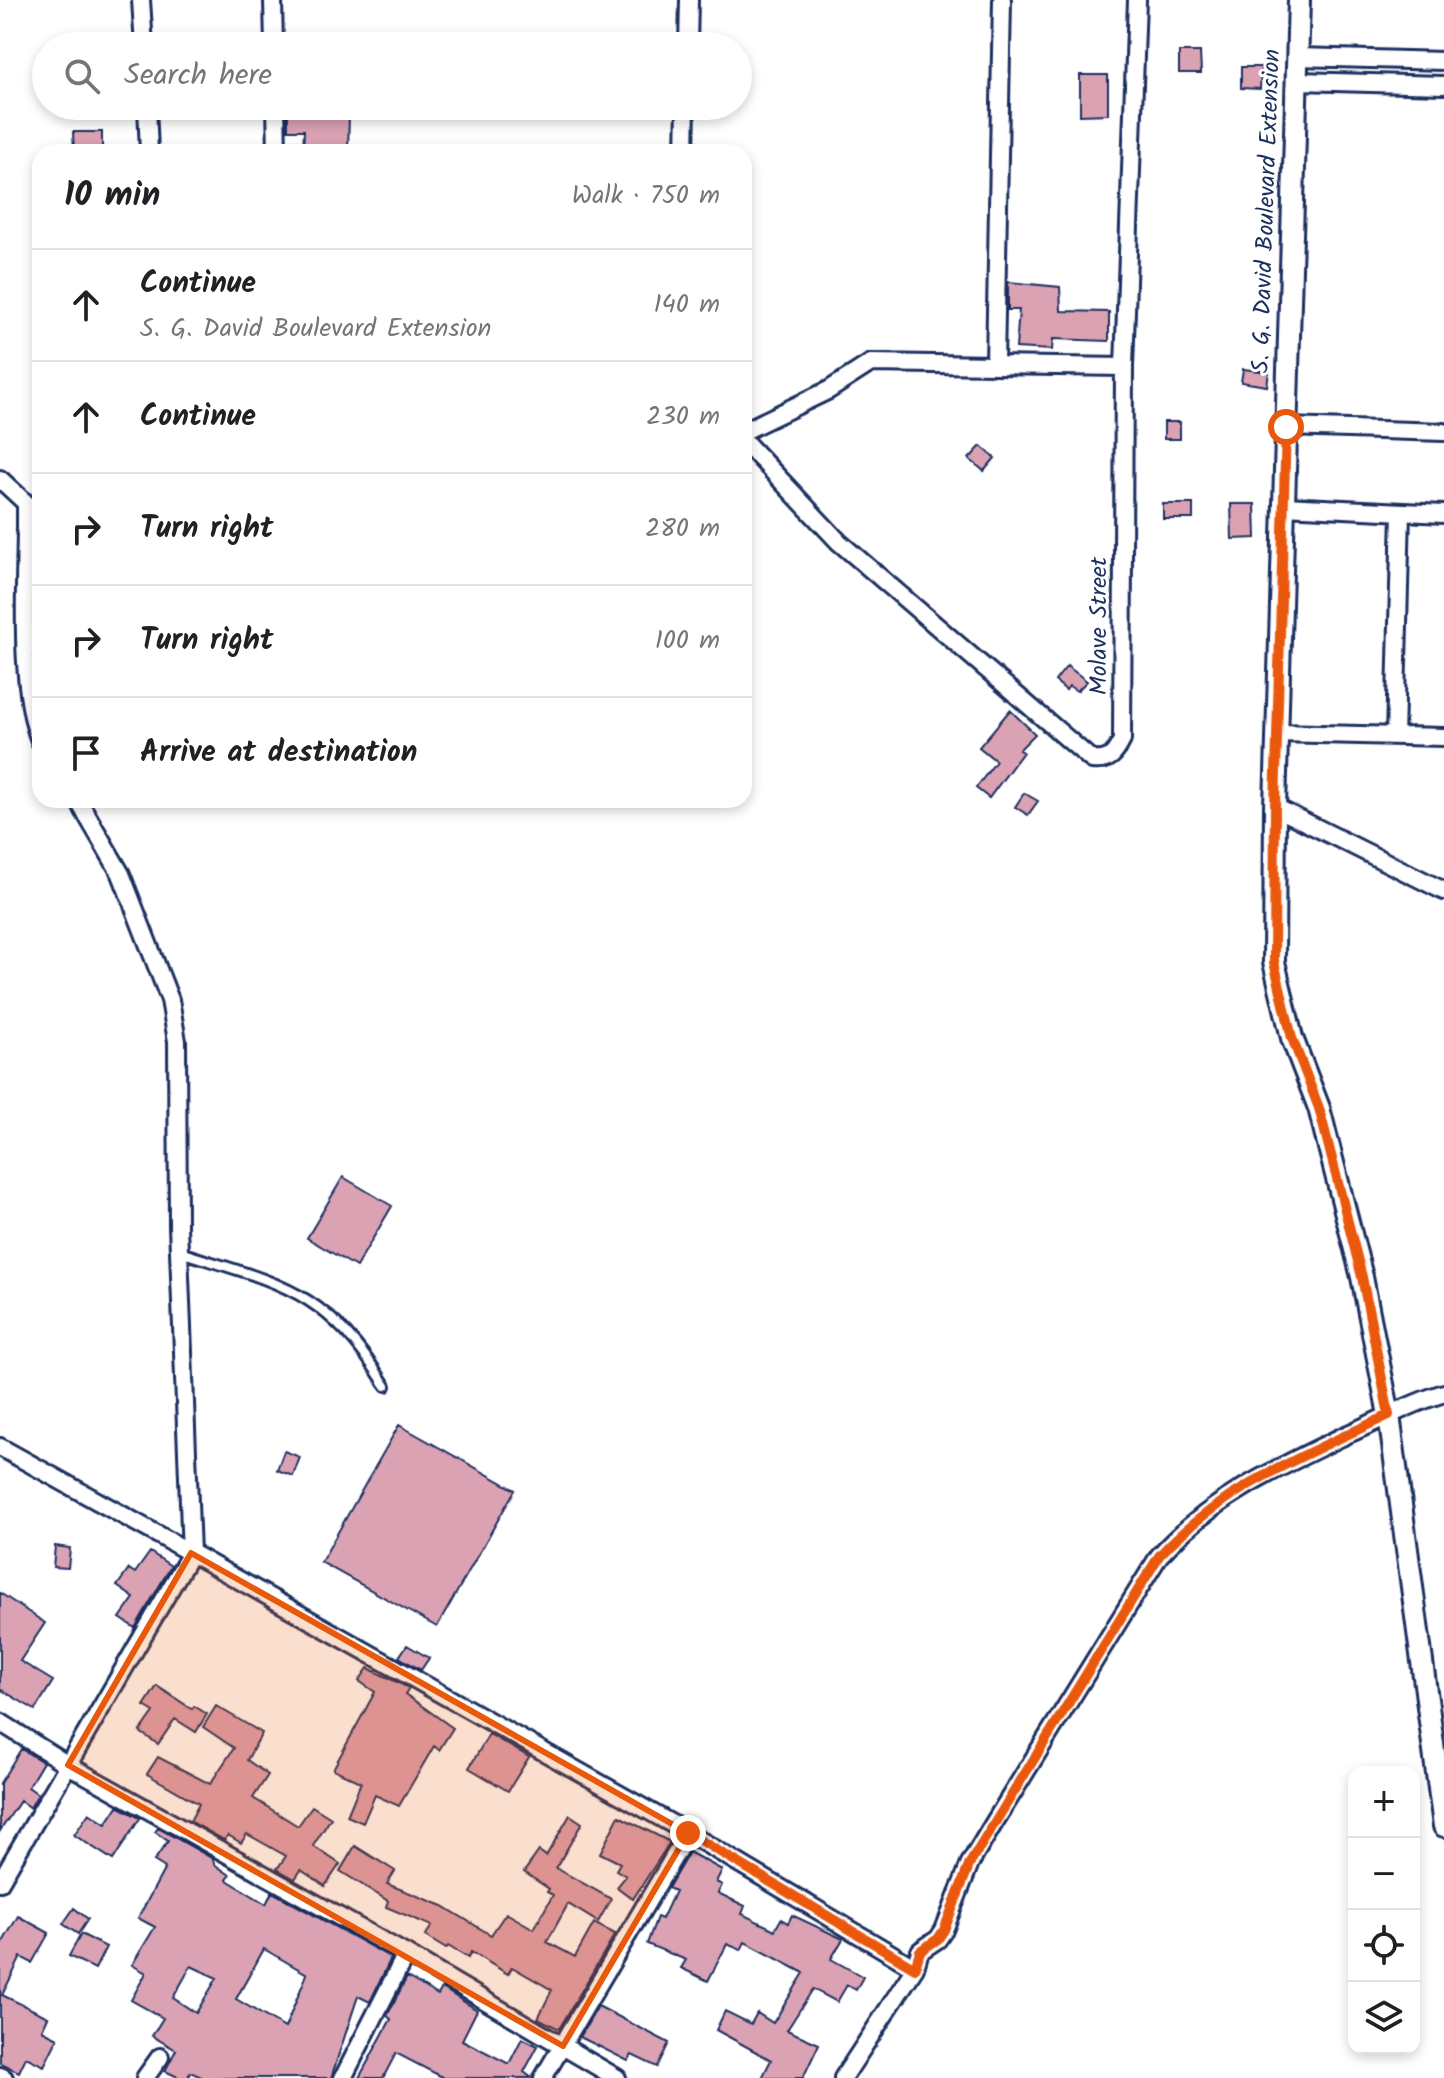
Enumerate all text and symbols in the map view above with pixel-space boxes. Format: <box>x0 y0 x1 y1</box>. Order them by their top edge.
search box <box>32 32 752 120</box>
street label: S. G. David Boulevard Extension <box>1242 48 1292 374</box>
text: Search here <box>124 52 272 100</box>
icon: search <box>60 54 104 98</box>
text: 10 min <box>64 169 160 223</box>
text: Walk · 750 m <box>572 175 720 217</box>
text: Continue <box>140 260 256 308</box>
icon: ahead <box>64 283 108 327</box>
text: 140 m <box>653 284 720 326</box>
text: S. G. David Boulevard Extension <box>140 308 491 350</box>
text: Continue <box>140 393 256 441</box>
icon: ahead <box>64 395 108 439</box>
text: 230 m <box>646 396 720 438</box>
route start <box>1268 409 1304 445</box>
text: Turn right <box>140 505 273 553</box>
icon: right <box>64 507 108 551</box>
text: 280 m <box>645 508 720 550</box>
street label: Molave Street <box>1080 556 1119 695</box>
text: Turn right <box>140 617 273 665</box>
icon: right <box>64 619 108 663</box>
text: 100 m <box>655 620 720 662</box>
text: Arrive at destination <box>140 729 417 777</box>
icon: arrive <box>64 731 108 775</box>
map controls <box>1348 1766 1420 2054</box>
button: + <box>1348 1766 1420 1838</box>
route end <box>670 1815 706 1851</box>
button: − <box>1348 1838 1420 1910</box>
button: locate <box>1348 1910 1420 1982</box>
button: layers <box>1348 1982 1420 2054</box>

